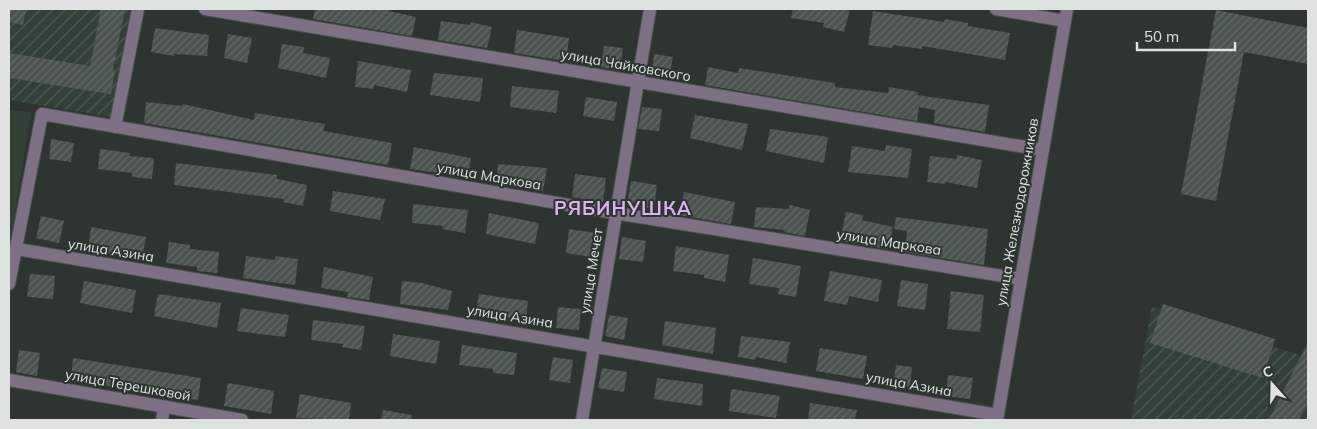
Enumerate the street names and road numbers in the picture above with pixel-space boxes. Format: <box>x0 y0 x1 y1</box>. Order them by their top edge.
street label: улица Чайковского <box>560 45 692 85</box>
street label: улица Железнодорожников <box>992 116 1042 307</box>
street label: улица Маркова <box>435 158 543 194</box>
street label: улица Маркова <box>835 225 943 259</box>
street label: улица Мечет <box>575 226 607 315</box>
street label: улица Азина <box>67 234 155 266</box>
street label: улица Азина <box>466 300 554 332</box>
street label: улица Терешковой <box>64 365 192 405</box>
street label: улица Азина <box>865 368 953 400</box>

